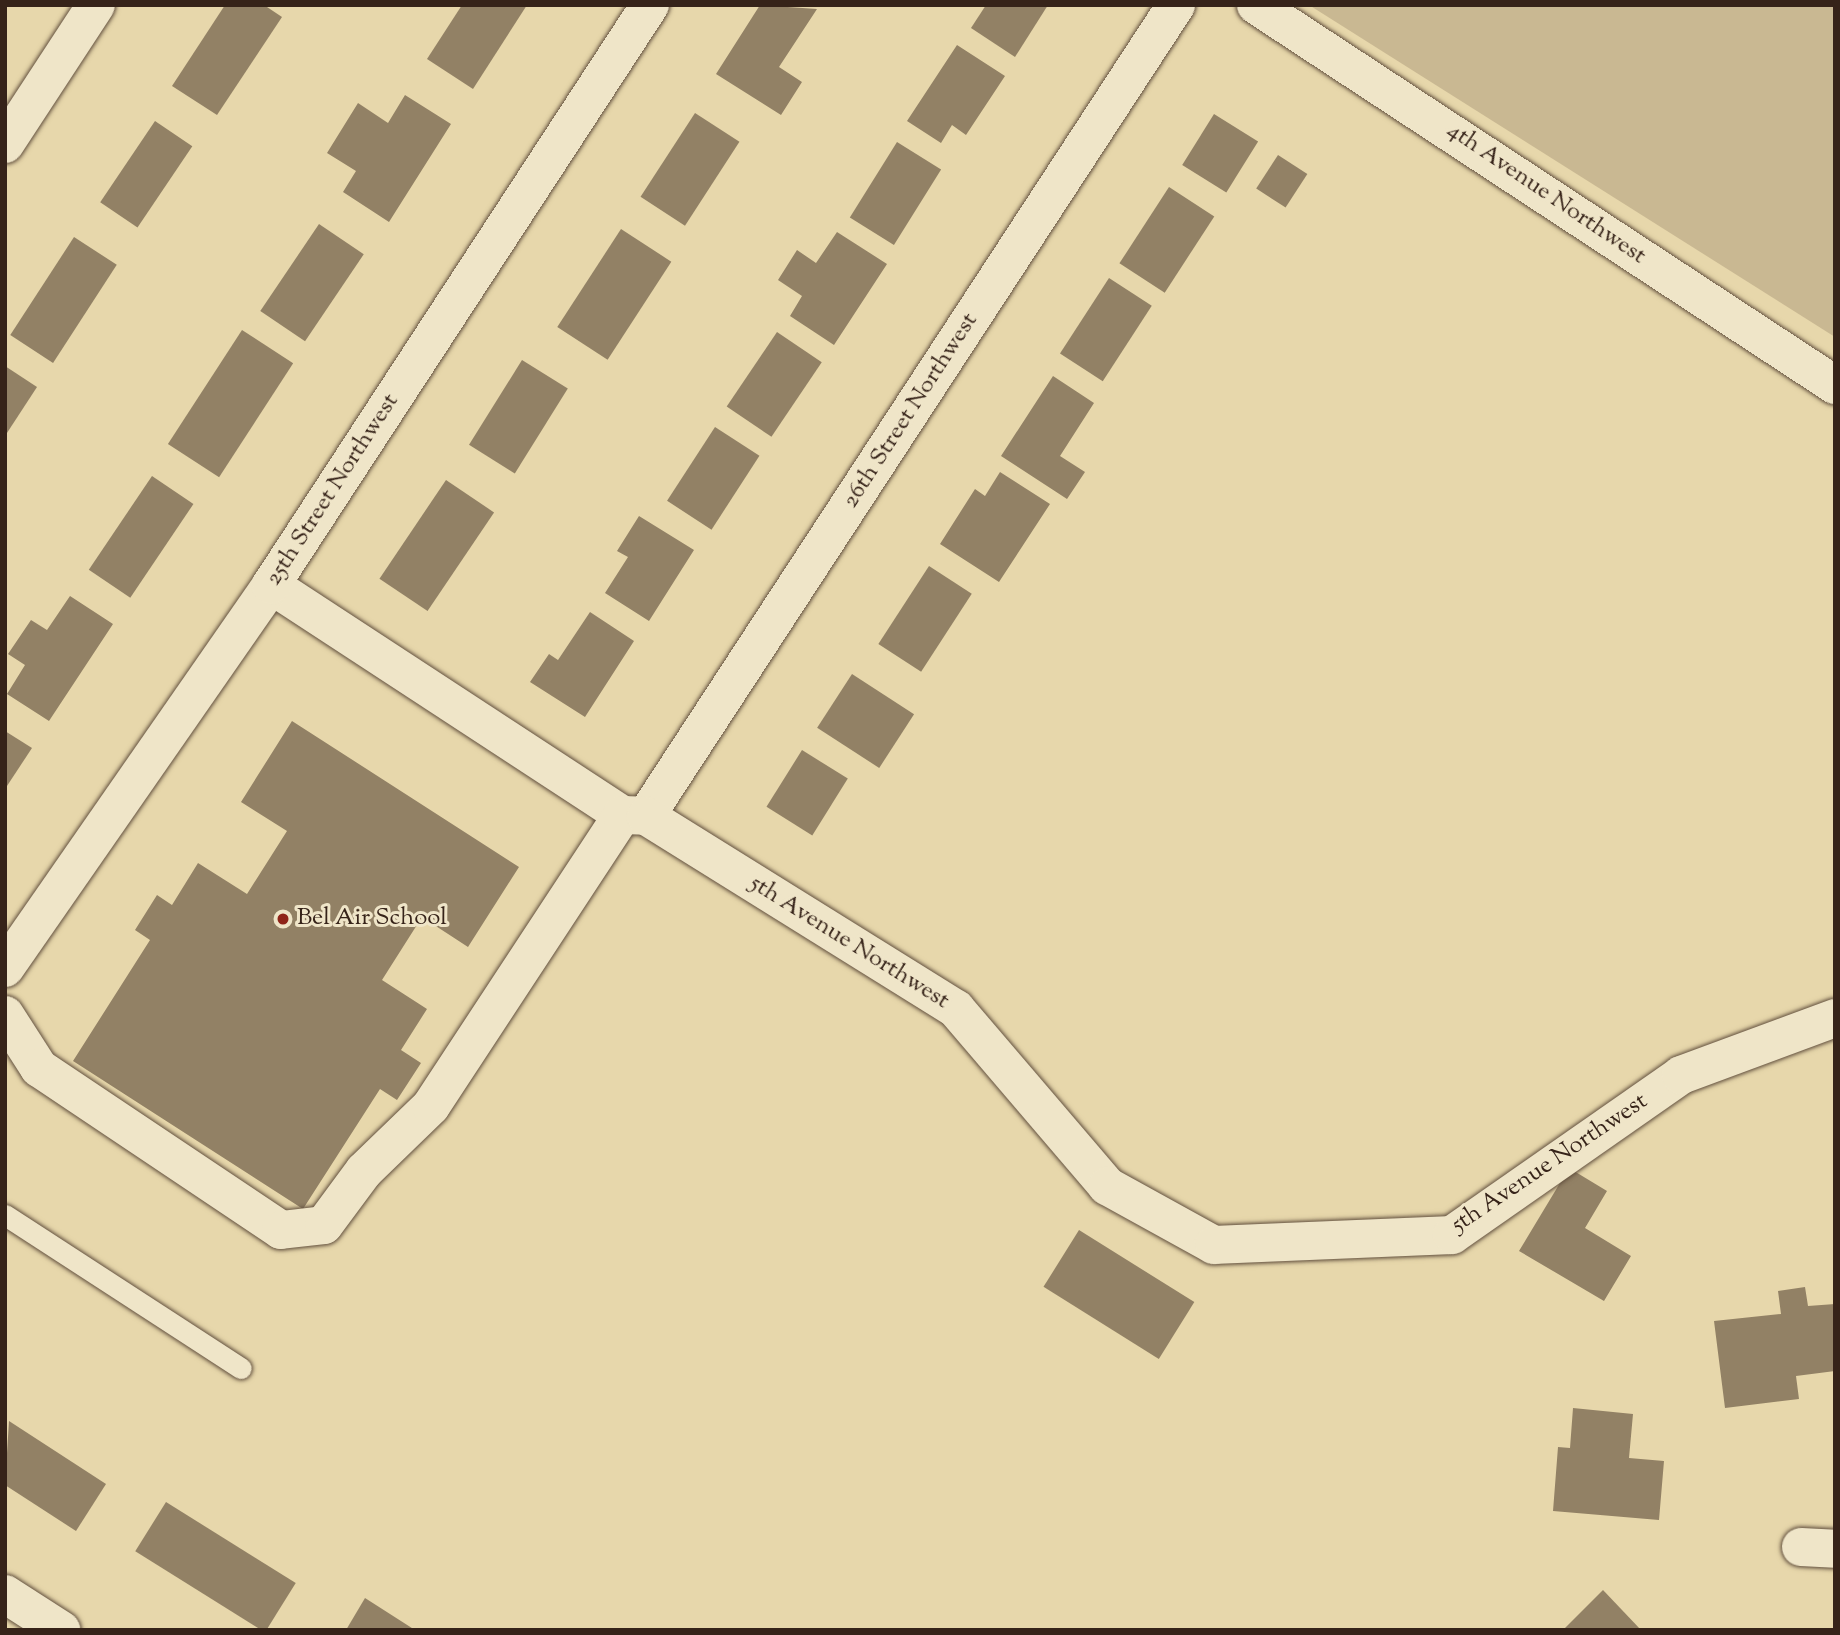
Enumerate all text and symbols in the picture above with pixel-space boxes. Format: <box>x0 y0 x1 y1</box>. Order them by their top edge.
street label: 4th Avenue Northwest <box>1441 117 1651 271</box>
street label: 26th Street Northwest <box>837 308 985 514</box>
street label: 25th Street Northwest <box>260 389 406 591</box>
street label: 5th Avenue Northwest <box>744 870 954 1016</box>
place label: Bel Air School <box>297 905 447 933</box>
marker: Bel Air School <box>275 911 291 927</box>
street label: 5th Avenue Northwest <box>1447 1088 1653 1240</box>

